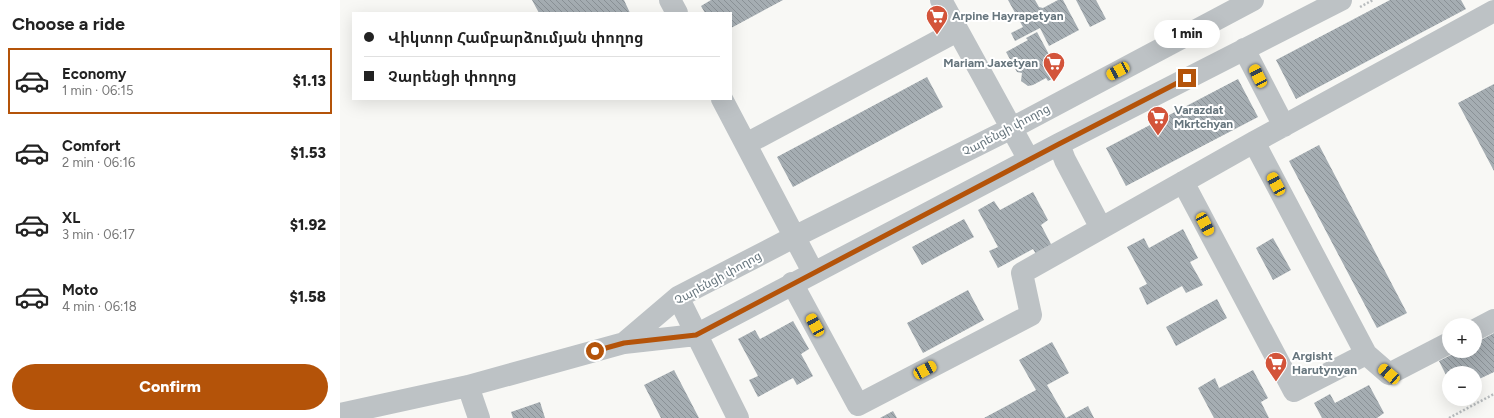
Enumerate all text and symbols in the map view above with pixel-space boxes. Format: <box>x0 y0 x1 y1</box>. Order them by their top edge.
supermarket icon: Arpine Hayrapetyan <box>924 3 950 36</box>
place label: Arpine Hayrapetyan <box>952 9 1064 23</box>
text: Choose a ride <box>12 13 125 35</box>
callout: 1 min <box>1154 20 1220 48</box>
text: 1 min <box>1171 26 1203 41</box>
text: Վիկտոր Համբարձումյան փողոց <box>388 29 644 47</box>
supermarket icon: Mariam Jaxetyan <box>1041 50 1067 83</box>
place label: Mariam Jaxetyan <box>943 56 1038 70</box>
car <box>1105 60 1131 82</box>
icon: car <box>14 63 50 99</box>
car <box>1247 63 1269 89</box>
text: Economy <box>62 65 127 83</box>
text: Չարենցի փողոց <box>388 68 517 86</box>
route end <box>1178 69 1196 87</box>
text: $1.13 <box>293 72 326 90</box>
text: 1 min · 06:15 <box>62 83 133 98</box>
street label: Չարենցի փողոց <box>960 101 1052 159</box>
place label: Varazdat Mkrtchyan <box>1174 103 1233 131</box>
supermarket icon: Varazdat Mkrtchyan <box>1145 104 1171 137</box>
icon: car <box>14 135 50 171</box>
text: Comfort <box>62 137 121 155</box>
text: $1.53 <box>290 144 326 162</box>
text: 2 min · 06:16 <box>62 155 135 170</box>
car <box>1265 171 1287 197</box>
icon: car <box>14 207 50 243</box>
text: XL <box>62 209 80 227</box>
car <box>1194 211 1216 237</box>
text: $1.92 <box>290 216 326 234</box>
text: 3 min · 06:17 <box>62 227 135 242</box>
street label: Չարենցի փողոց <box>672 248 764 308</box>
icon: car <box>14 279 50 315</box>
text: Moto <box>62 281 98 299</box>
text: $1.58 <box>289 288 326 306</box>
text: 4 min · 06:18 <box>62 299 137 314</box>
car <box>804 312 826 338</box>
map controls <box>1442 318 1482 406</box>
button: + <box>1442 318 1482 358</box>
route start <box>586 342 604 360</box>
place label: Argisht Harutynyan <box>1292 349 1357 377</box>
supermarket icon: Argisht Harutynyan <box>1263 350 1289 383</box>
car <box>912 359 938 381</box>
car <box>1376 362 1402 386</box>
button: Confirm <box>12 364 328 410</box>
button: − <box>1442 366 1482 406</box>

